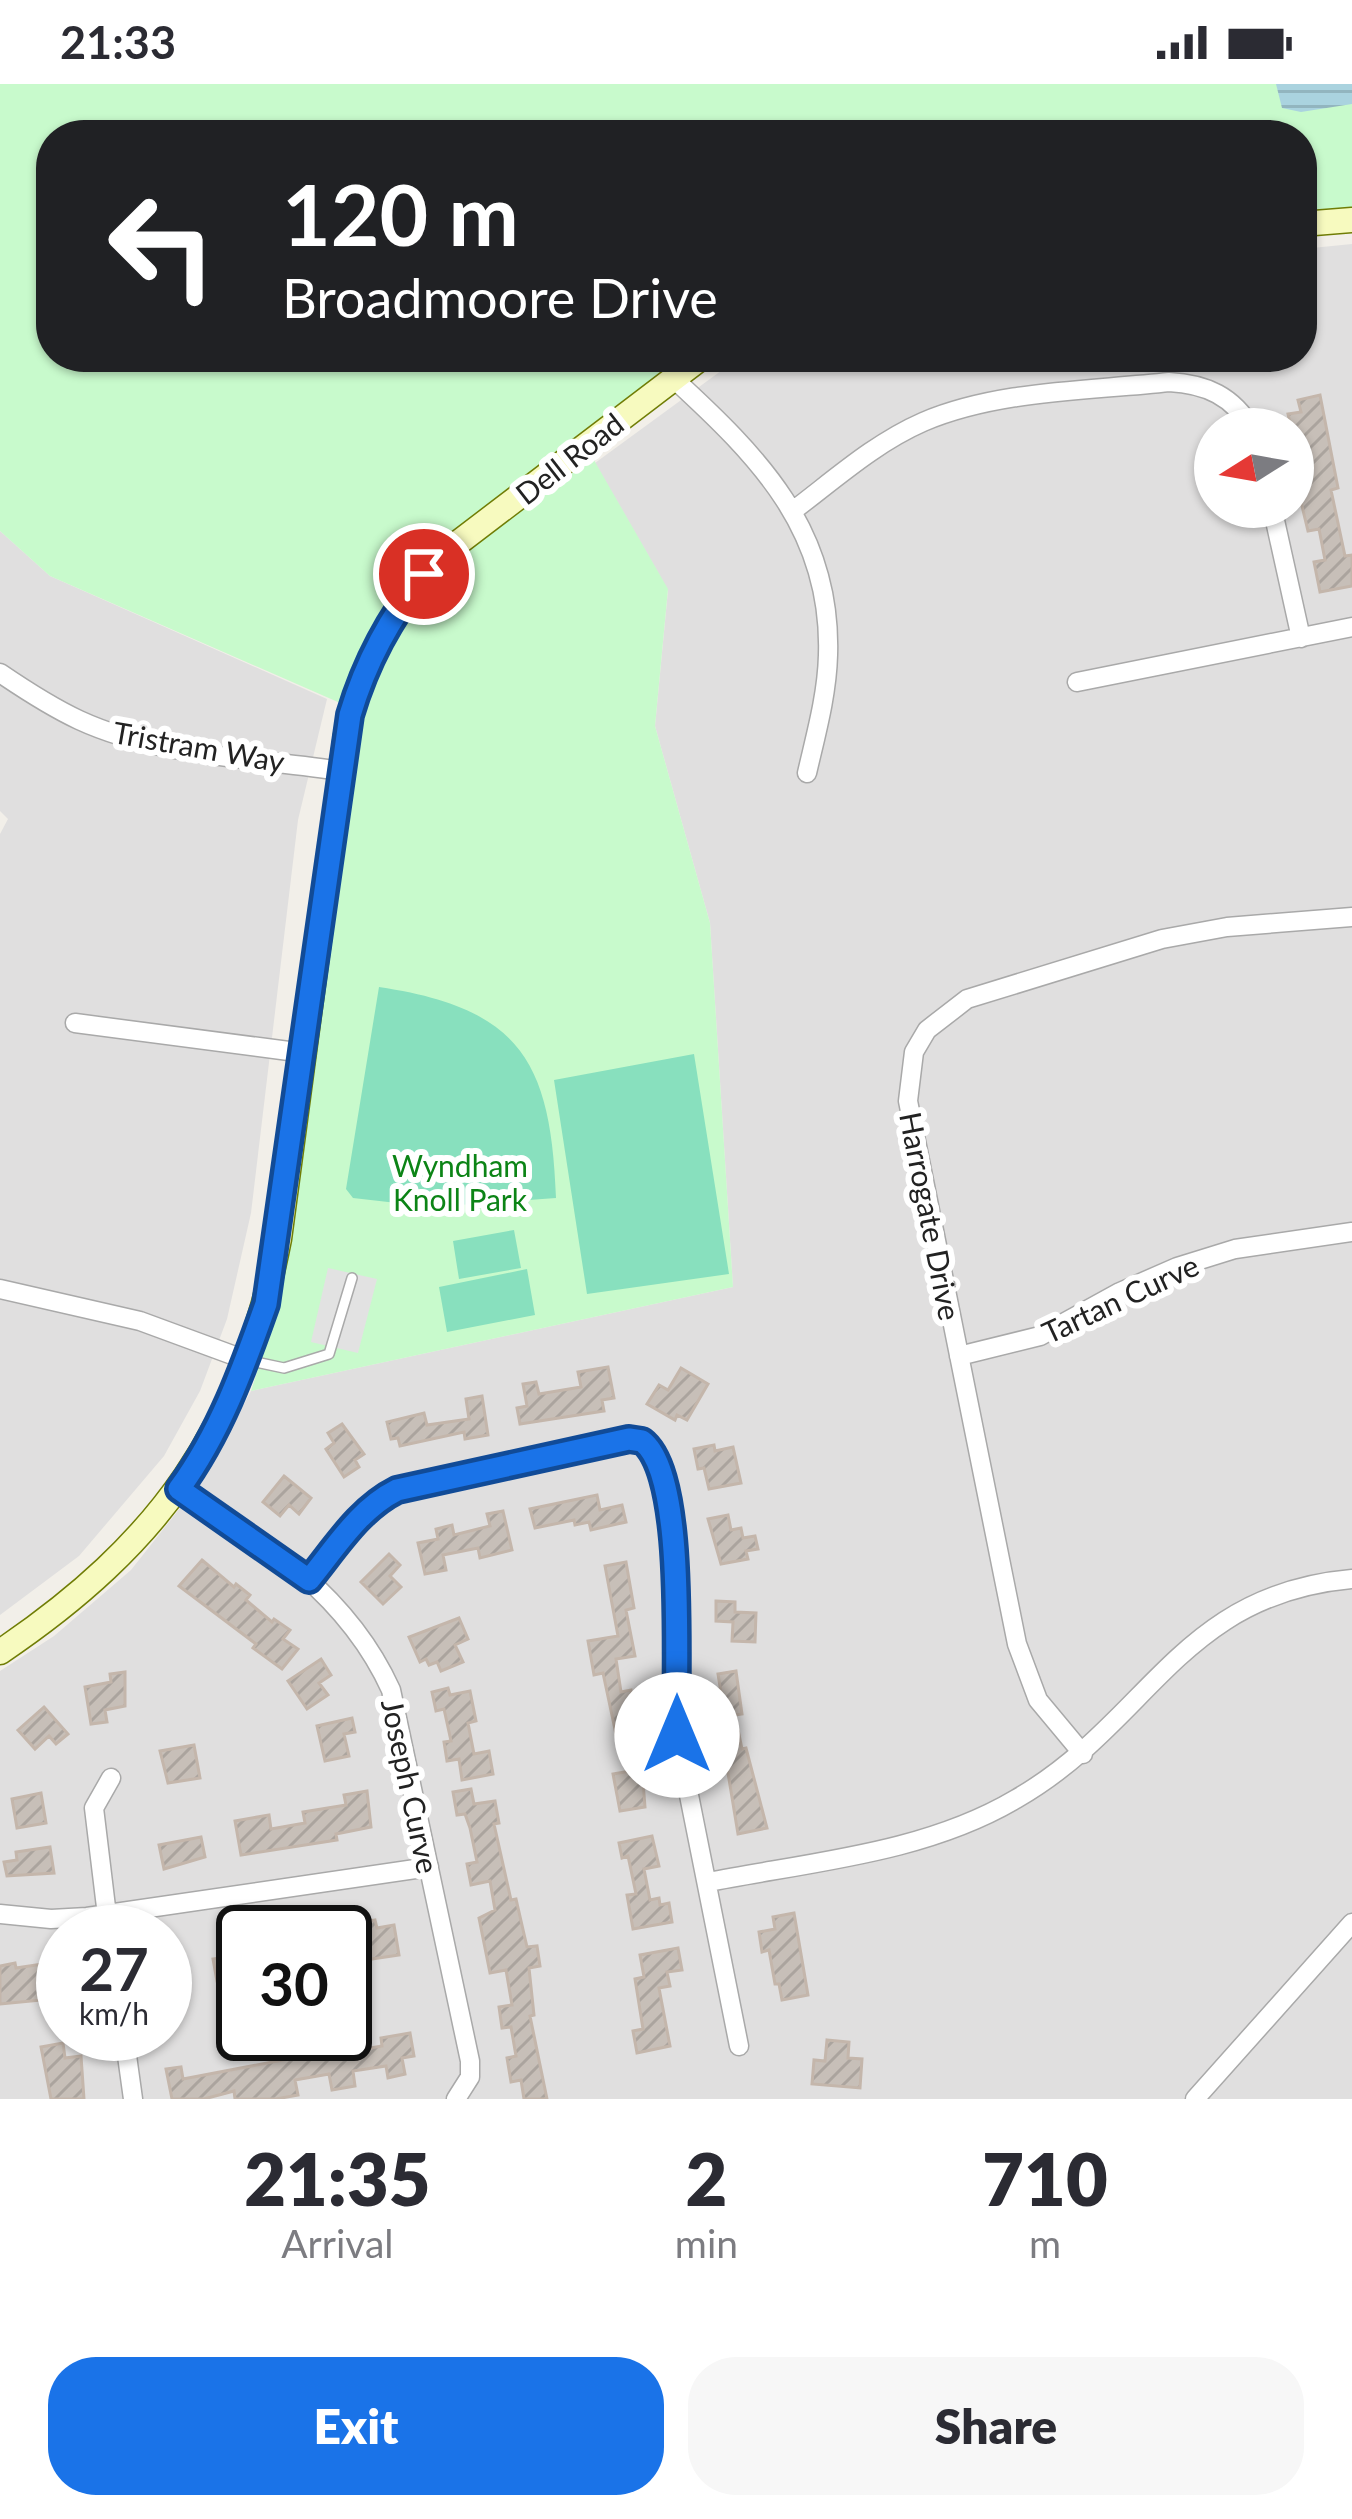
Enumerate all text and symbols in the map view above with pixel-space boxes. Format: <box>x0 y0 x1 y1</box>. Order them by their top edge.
text: 21:33 <box>60 15 176 69</box>
text: 120 m <box>282 163 519 264</box>
icon: left <box>84 168 240 324</box>
text: Broadmoore Drive <box>282 265 718 330</box>
street label: Dell Road <box>508 405 630 511</box>
north arrow <box>1194 408 1314 528</box>
map controls <box>1194 408 1314 528</box>
pin <box>373 523 475 625</box>
icon: arrive <box>391 541 457 607</box>
street label: Tristram Way <box>111 713 288 779</box>
street label: Harrogate Drive <box>893 1109 969 1323</box>
park label: Wyndham Knoll Park <box>392 1147 528 1217</box>
street label: Tartan Curve <box>1036 1246 1204 1350</box>
position arrow <box>614 1672 740 1798</box>
street label: Joseph Curve <box>375 1695 447 1877</box>
speed limit sign: 30 <box>216 1905 372 2061</box>
text: 27 <box>79 1932 149 2004</box>
text: km/h <box>79 1995 149 2031</box>
text: 21:35 <box>244 2135 430 2221</box>
text: 2 <box>686 2135 727 2221</box>
text: 710 <box>982 2135 1108 2221</box>
text: Arrival <box>281 2220 394 2266</box>
text: min <box>675 2220 738 2266</box>
text: m <box>1029 2220 1061 2266</box>
button: Exit <box>48 2357 664 2495</box>
button: Share <box>688 2357 1304 2495</box>

